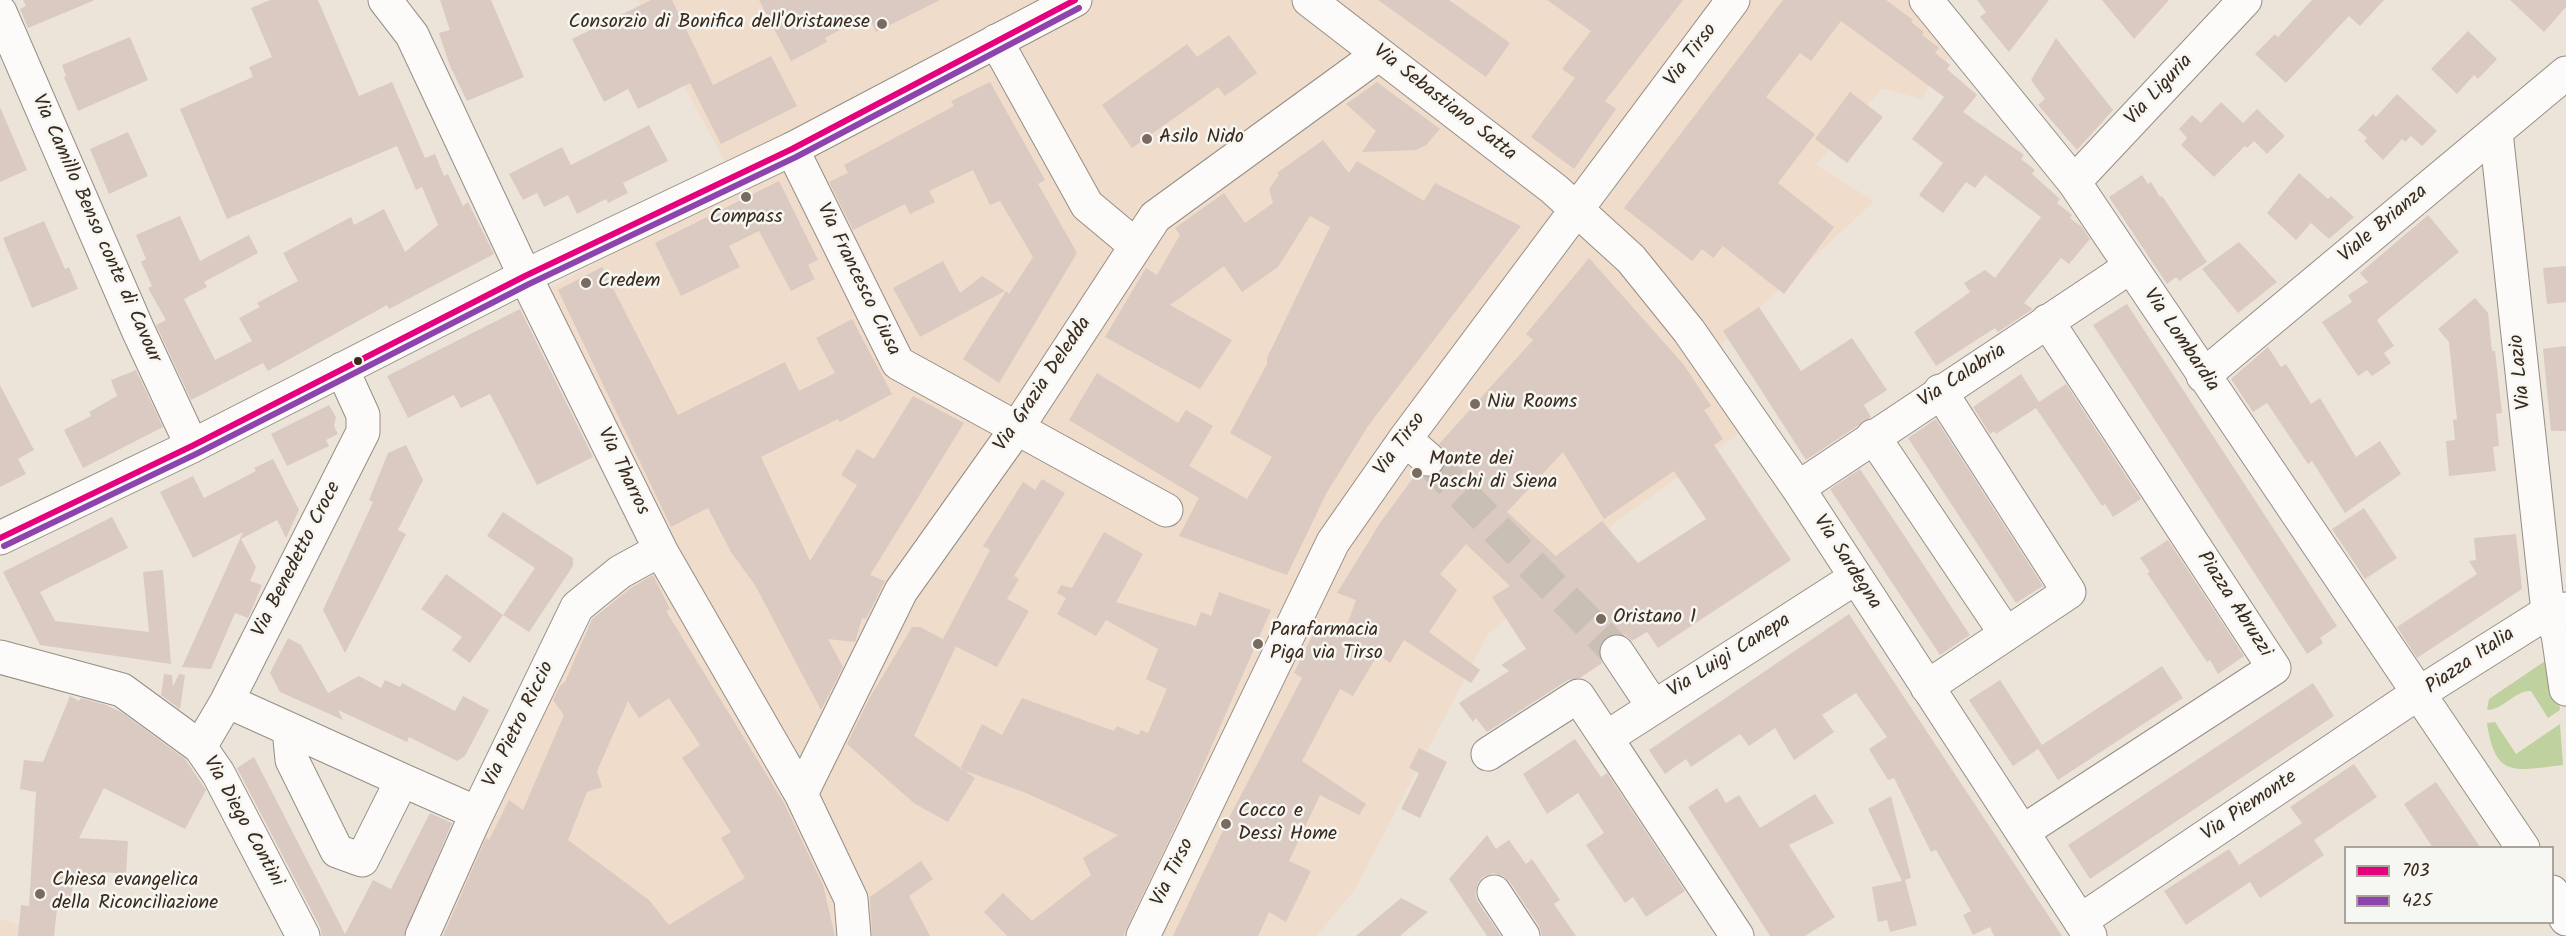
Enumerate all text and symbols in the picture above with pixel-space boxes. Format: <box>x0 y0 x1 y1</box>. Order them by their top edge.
place label: Consorzio di Bonifica dell'Oristanese <box>568 12 870 36</box>
marker: Consorzio di Bonifica dell'Oristanese <box>875 17 889 31</box>
street label: Via Tirso <box>1661 20 1723 92</box>
street label: Via Sebastiano Satta <box>1368 41 1520 167</box>
street label: Via Liguria <box>2121 51 2199 131</box>
street label: Via Camillo Benso conte di Cavour <box>25 91 165 367</box>
place label: Asilo Nido <box>1159 127 1244 151</box>
marker: Asilo Nido <box>1140 132 1154 146</box>
street label: Viale Brianza <box>2335 181 2433 269</box>
marker: Compass <box>739 190 753 204</box>
street label: Via Francesco Ciusa <box>810 200 904 360</box>
place label: Compass <box>710 207 782 231</box>
place label: Credem <box>598 271 660 295</box>
marker: Credem <box>579 276 593 290</box>
street label: Via Lombardia <box>2137 285 2223 397</box>
street label: Via Grazia Deledda <box>990 313 1098 457</box>
street label: Via Lazio <box>2506 333 2538 411</box>
street label: Via Calabria <box>1915 340 2011 414</box>
unlabelled marker <box>352 355 364 367</box>
place label: Niu Rooms <box>1487 392 1577 416</box>
marker: Niu Rooms <box>1468 397 1482 411</box>
street label: Via Tirso <box>1370 409 1432 481</box>
street label: Via Tharros <box>591 424 653 520</box>
place label: Monte dei Paschi di Siena <box>1429 449 1557 496</box>
marker: Monte dei Paschi di Siena <box>1410 466 1424 480</box>
street label: Via Benedetto Croce <box>248 478 348 642</box>
street label: Via Sardegna <box>1807 511 1885 615</box>
street label: Piazza Abruzzi <box>2190 548 2276 662</box>
place label: Oristano 1 <box>1613 607 1696 631</box>
street label: Via Luigi Canepa <box>1664 610 1796 704</box>
marker: Oristano 1 <box>1594 612 1608 626</box>
place label: Parafarmacia Piga via Tirso <box>1270 620 1383 667</box>
street label: Piazza Italia <box>2422 623 2520 701</box>
marker: Parafarmacia Piga via Tirso <box>1251 637 1265 651</box>
street label: Via Pietro Riccio <box>479 658 561 792</box>
street label: Via Diego Contini <box>196 752 288 892</box>
street label: Via Piemonte <box>2198 766 2302 848</box>
place label: Cocco e Dessì Home <box>1238 801 1337 848</box>
marker: Cocco e Dessì Home <box>1219 817 1233 831</box>
street label: Via Tirso <box>1147 835 1201 911</box>
legend <box>2344 846 2554 924</box>
text: 703 <box>2402 857 2430 886</box>
place label: Chiesa evangelica della Riconciliazione <box>52 870 218 917</box>
marker: Chiesa evangelica della Riconciliazione <box>33 887 47 901</box>
text: 425 <box>2402 887 2432 916</box>

